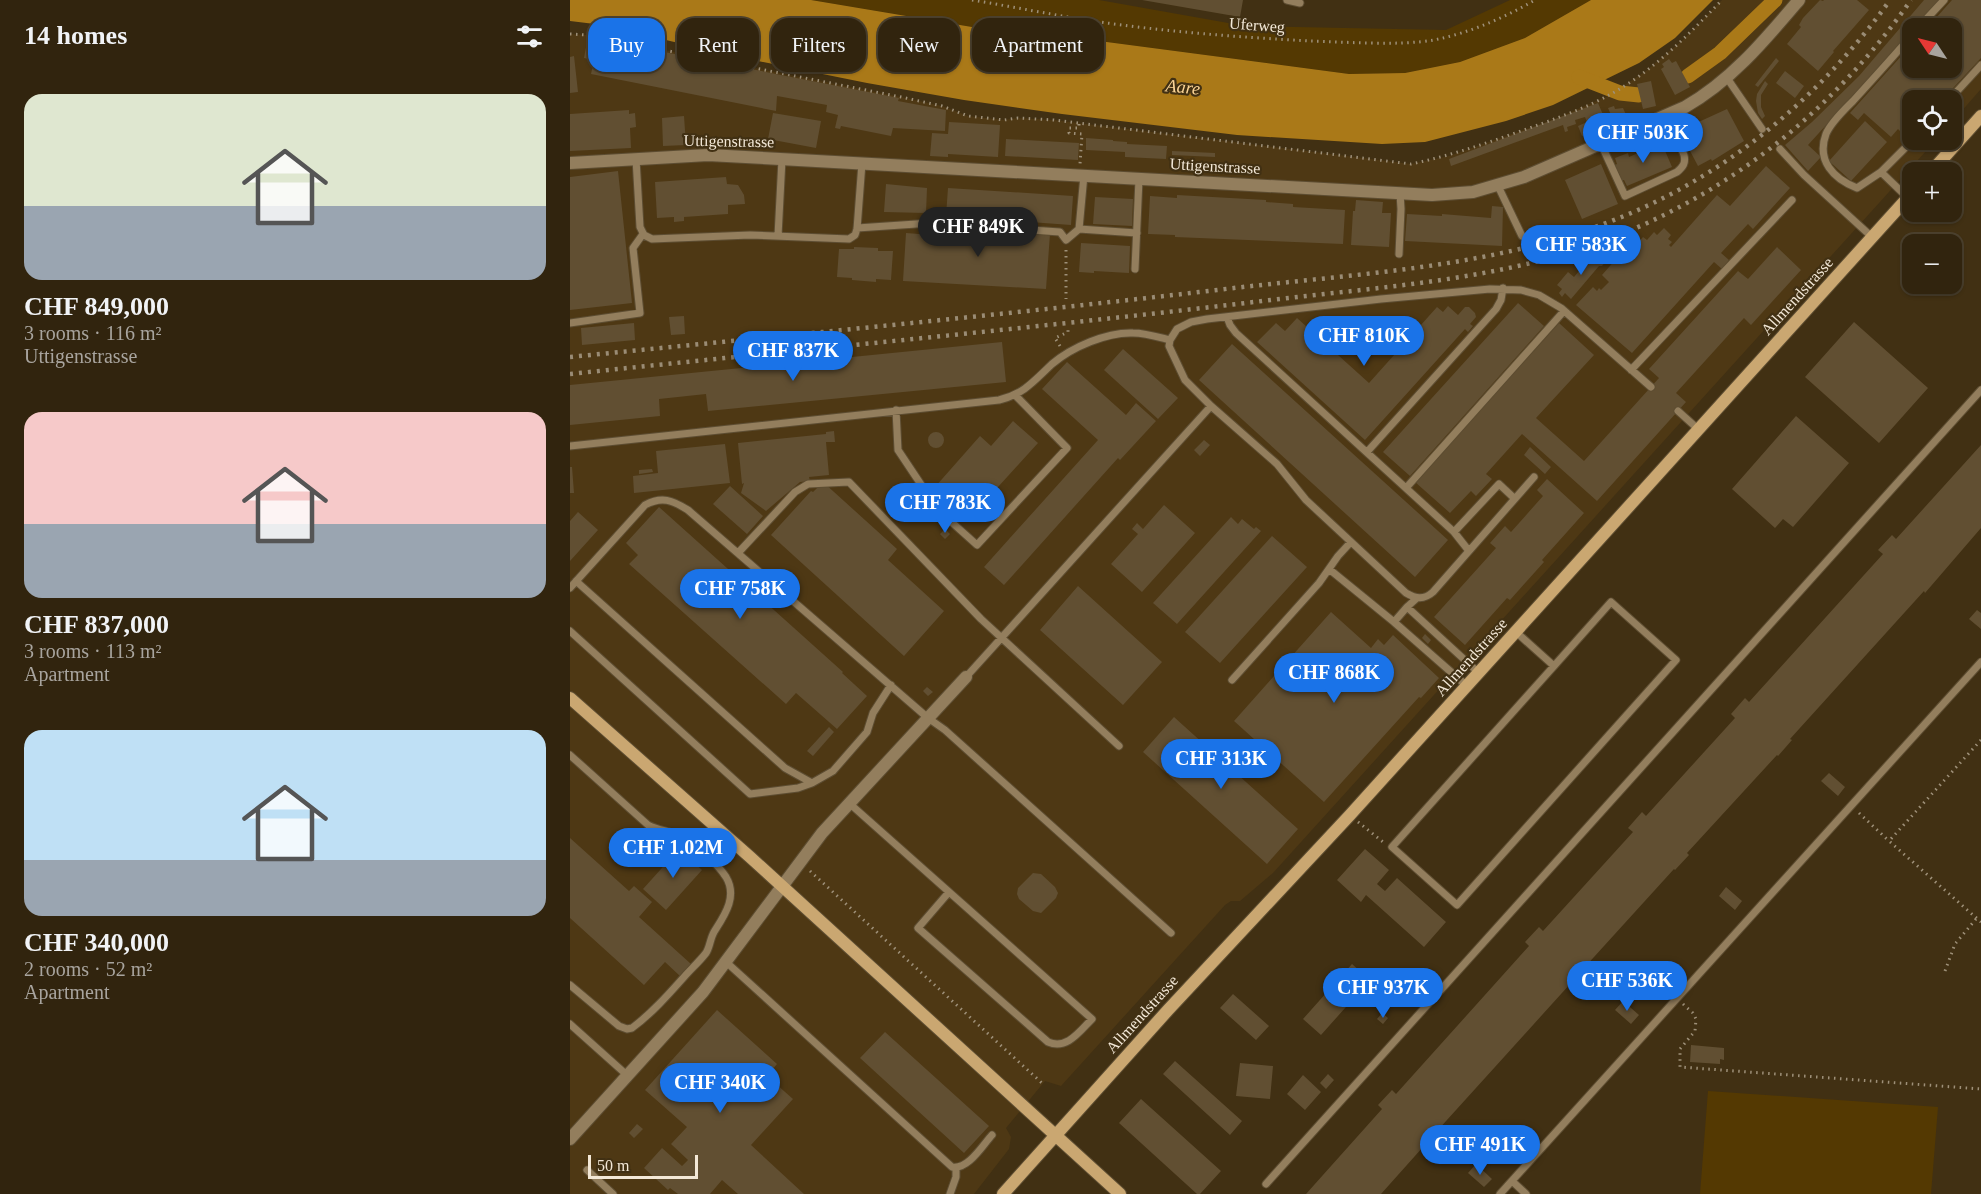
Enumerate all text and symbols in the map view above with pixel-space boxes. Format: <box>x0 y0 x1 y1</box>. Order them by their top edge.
street label: Uferweg <box>1228 15 1286 36</box>
chip: Buy <box>588 18 665 72</box>
chip: Rent <box>677 18 759 72</box>
chip: Filters <box>771 18 866 72</box>
chip: New <box>878 18 960 72</box>
chip: Apartment <box>972 18 1104 72</box>
north arrow <box>1902 18 1962 78</box>
map controls <box>1902 18 1962 294</box>
icon: filters <box>513 20 546 53</box>
text: 14 homes <box>24 21 127 50</box>
water label: Aare <box>1164 75 1201 99</box>
button: locate <box>1902 90 1962 150</box>
pin: CHF 503K <box>1581 113 1705 164</box>
text: CHF 503K <box>1597 121 1689 143</box>
street label: Uttigenstrasse <box>684 132 774 151</box>
icon: home <box>231 133 339 241</box>
street label: Uttigenstrasse <box>1169 155 1261 178</box>
button: + <box>1902 162 1962 222</box>
pin: CHF 849K <box>916 207 1040 258</box>
text: CHF 849K <box>932 215 1024 237</box>
pin: CHF 583K <box>1519 225 1643 276</box>
text: CHF 583K <box>1535 233 1627 255</box>
button: − <box>1902 234 1962 294</box>
street label: Allmendstrasse <box>1758 254 1836 338</box>
text: CHF 849,000 <box>24 292 169 321</box>
pin: CHF 810K <box>1302 316 1426 367</box>
text: 3 rooms · 116 m² <box>24 322 161 344</box>
text: CHF 810K <box>1318 324 1410 346</box>
pin: CHF 837K <box>731 331 855 382</box>
text: CHF 837K <box>747 339 839 361</box>
text: Uttigenstrasse <box>24 345 137 367</box>
icon: home <box>231 451 339 559</box>
pin: CHF 783K <box>883 483 1007 534</box>
text: CHF 783K <box>899 491 991 513</box>
pin: CHF 758K <box>678 569 802 620</box>
text: CHF 758K <box>694 577 786 599</box>
text: CHF 837,000 <box>24 610 169 639</box>
street label: Allmendstrasse <box>1432 615 1510 699</box>
text: 3 rooms · 113 m² <box>24 640 161 662</box>
pin: CHF 868K <box>1272 653 1396 704</box>
text: CHF 868K <box>1288 661 1380 683</box>
text: Apartment <box>24 663 110 685</box>
pin: CHF 313K <box>1159 739 1283 790</box>
text: CHF 313K <box>1175 747 1267 769</box>
icon: home <box>231 769 339 877</box>
pin: CHF 1.02M <box>604 828 742 879</box>
text: CHF 1.02M <box>623 836 723 858</box>
text: CHF 340,000 <box>24 928 169 957</box>
text: 2 rooms · 52 m² <box>24 958 152 980</box>
pin: CHF 536K <box>1565 961 1689 1012</box>
pin: CHF 937K <box>1321 968 1445 1019</box>
text: CHF 536K <box>1581 969 1673 991</box>
street label: Allmendstrasse <box>1103 972 1181 1056</box>
text: CHF 937K <box>1337 976 1429 998</box>
text: Apartment <box>24 981 110 1003</box>
pin: CHF 340K <box>658 1063 782 1114</box>
text: CHF 340K <box>674 1071 766 1093</box>
pin: CHF 491K <box>1418 1125 1542 1176</box>
text: CHF 491K <box>1434 1133 1526 1155</box>
scale bar <box>588 1152 698 1180</box>
text: 50 m <box>597 1157 629 1174</box>

